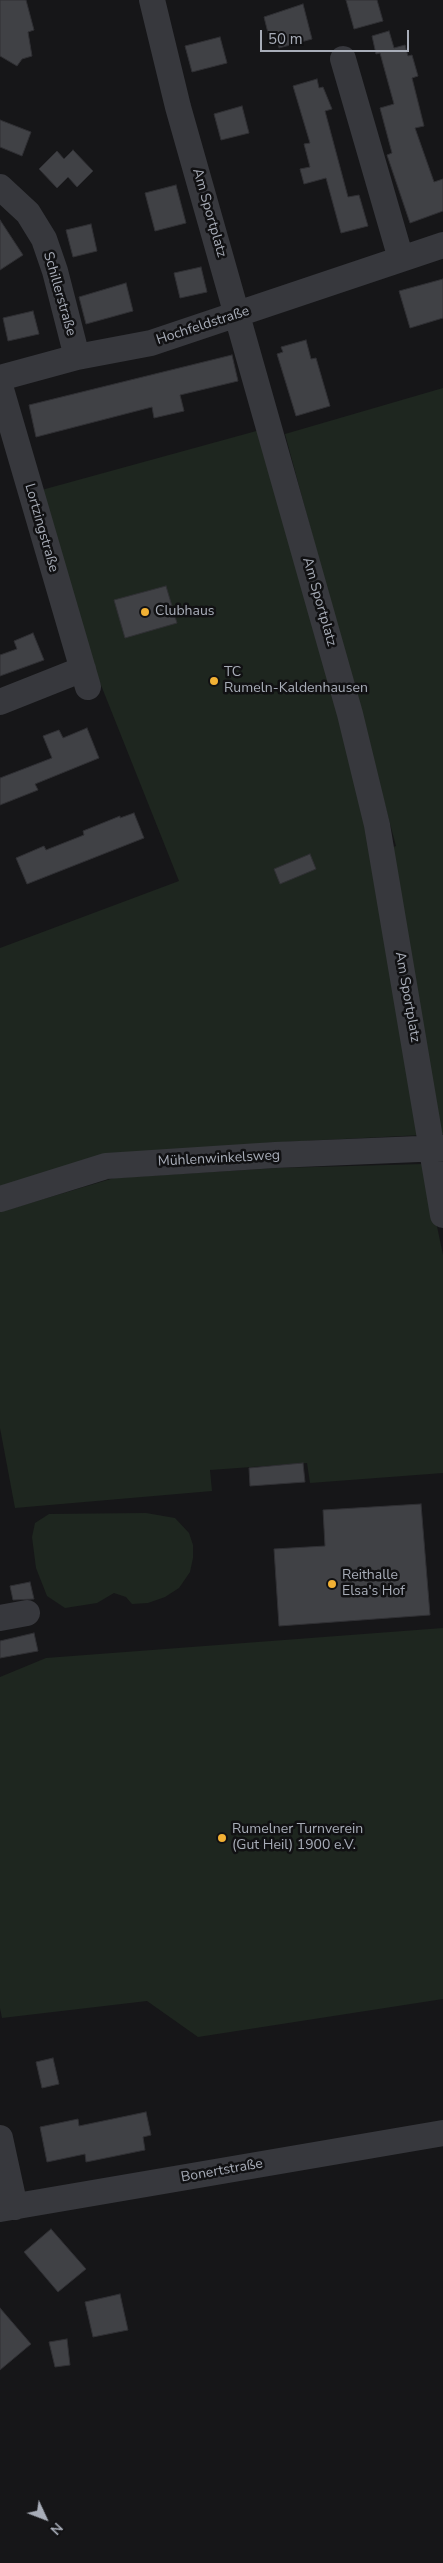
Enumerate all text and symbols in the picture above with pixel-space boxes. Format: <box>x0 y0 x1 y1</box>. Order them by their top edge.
scale bar <box>263 20 412 52</box>
text: 50 m <box>268 29 303 49</box>
street label: Am Sportplatz <box>188 167 230 259</box>
street label: Schillerstraße <box>39 250 79 338</box>
street label: Hochfeldstraße <box>154 303 252 349</box>
street label: Lortzingstraße <box>20 482 62 574</box>
street label: Am Sportplatz <box>298 556 340 648</box>
place label: Clubhaus <box>155 604 215 620</box>
marker: Clubhaus <box>139 606 151 618</box>
place label: TC Rumeln-Kaldenhausen <box>224 665 368 698</box>
marker: TC Rumeln-Kaldenhausen <box>208 675 220 687</box>
street label: Am Sportplatz <box>391 950 423 1044</box>
street label: Mühlenwinkelsweg <box>157 1147 281 1171</box>
place label: Reithalle Elsa's Hof <box>342 1568 405 1600</box>
marker: Reithalle Elsa's Hof <box>326 1578 338 1590</box>
place label: Rumelner Turnverein (Gut Heil) 1900 e.V. <box>232 1822 363 1854</box>
marker: Rumelner Turnverein (Gut Heil) 1900 e.V. <box>216 1832 228 1844</box>
street label: Bonertstraße <box>180 2156 264 2186</box>
north arrow <box>20 2493 70 2543</box>
text: N <box>46 2518 67 2539</box>

